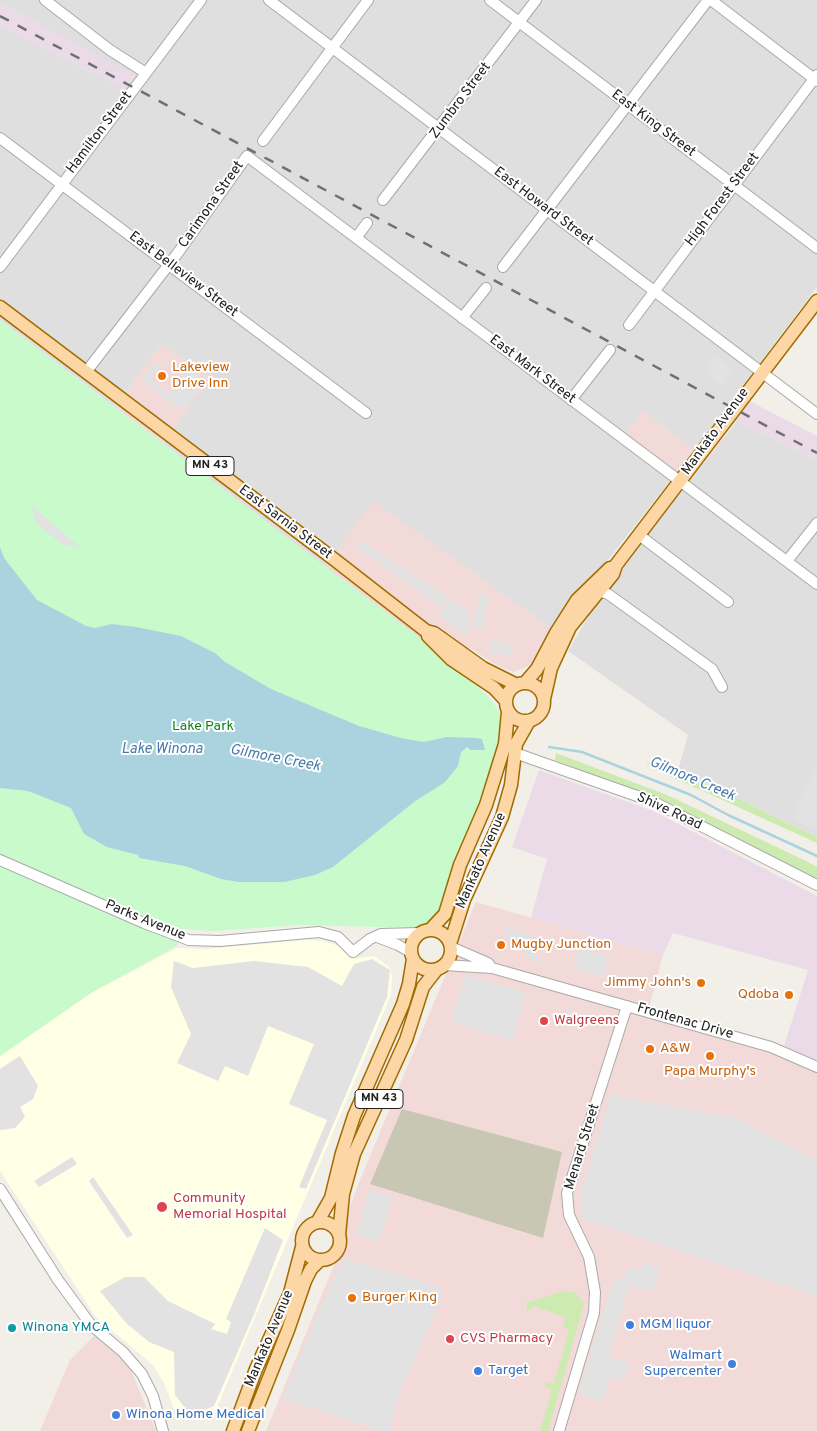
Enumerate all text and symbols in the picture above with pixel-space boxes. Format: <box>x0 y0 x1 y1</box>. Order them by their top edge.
street label: Zumbro Street <box>427 59 495 143</box>
street label: East King Street <box>607 87 699 161</box>
street label: Hamilton Street <box>64 89 136 177</box>
street label: High Forest Street <box>682 150 764 250</box>
street label: Carimona Street <box>176 158 248 252</box>
street label: East Howard Street <box>490 164 596 250</box>
street label: East Belleview Street <box>125 229 241 321</box>
street label: East Mark Street <box>486 332 578 408</box>
place label: Lakeview Drive Inn <box>172 360 230 392</box>
marker: Lakeview Drive Inn <box>156 370 168 382</box>
street label: Mankato Avenue <box>679 385 753 479</box>
road number: MN 43 <box>186 456 234 476</box>
street label: East Sarnia Street <box>235 482 335 564</box>
park label: Lake Park <box>172 719 234 735</box>
water label: Lake Winona <box>121 741 203 759</box>
water label: Gilmore Creek <box>228 741 322 777</box>
water label: Gilmore Creek <box>646 754 738 806</box>
street label: Shive Road <box>634 790 704 834</box>
street label: Mankato Avenue <box>453 810 511 912</box>
street label: Parks Avenue <box>102 897 188 945</box>
place label: Mugby Junction <box>511 937 611 953</box>
marker: Mugby Junction <box>495 939 507 951</box>
place label: Jimmy John's <box>604 975 691 991</box>
marker: Jimmy John's <box>695 977 707 989</box>
place label: Qdoba <box>738 987 779 1003</box>
marker: Qdoba <box>783 989 795 1001</box>
street label: Frontenac Drive <box>635 1000 735 1044</box>
place label: Walgreens <box>554 1013 619 1029</box>
marker: Walgreens <box>538 1015 550 1027</box>
place label: A&W <box>660 1041 691 1057</box>
marker: A&W <box>644 1043 656 1055</box>
marker: Papa Murphy's <box>704 1050 716 1062</box>
place label: Papa Murphy's <box>664 1064 756 1080</box>
road number: MN 43 <box>355 1090 403 1108</box>
street label: Menard Street <box>562 1102 604 1192</box>
place label: Community Memorial Hospital <box>173 1191 287 1224</box>
marker: Community Memorial Hospital <box>155 1200 169 1214</box>
street label: Mankato Avenue <box>242 1288 298 1390</box>
place label: Burger King <box>362 1290 437 1306</box>
marker: Burger King <box>346 1292 358 1304</box>
place label: MGM liquor <box>640 1317 712 1333</box>
marker: MGM liquor <box>624 1319 636 1331</box>
place label: Winona YMCA <box>22 1320 110 1336</box>
marker: Winona YMCA <box>6 1322 18 1334</box>
place label: CVS Pharmacy <box>460 1331 553 1347</box>
marker: CVS Pharmacy <box>444 1333 456 1345</box>
place label: Walmart Supercenter <box>644 1348 722 1380</box>
marker: Walmart Supercenter <box>726 1358 738 1370</box>
place label: Target <box>488 1363 528 1379</box>
marker: Target <box>472 1365 484 1377</box>
place label: Winona Home Medical <box>126 1407 265 1423</box>
marker: Winona Home Medical <box>110 1409 122 1421</box>

